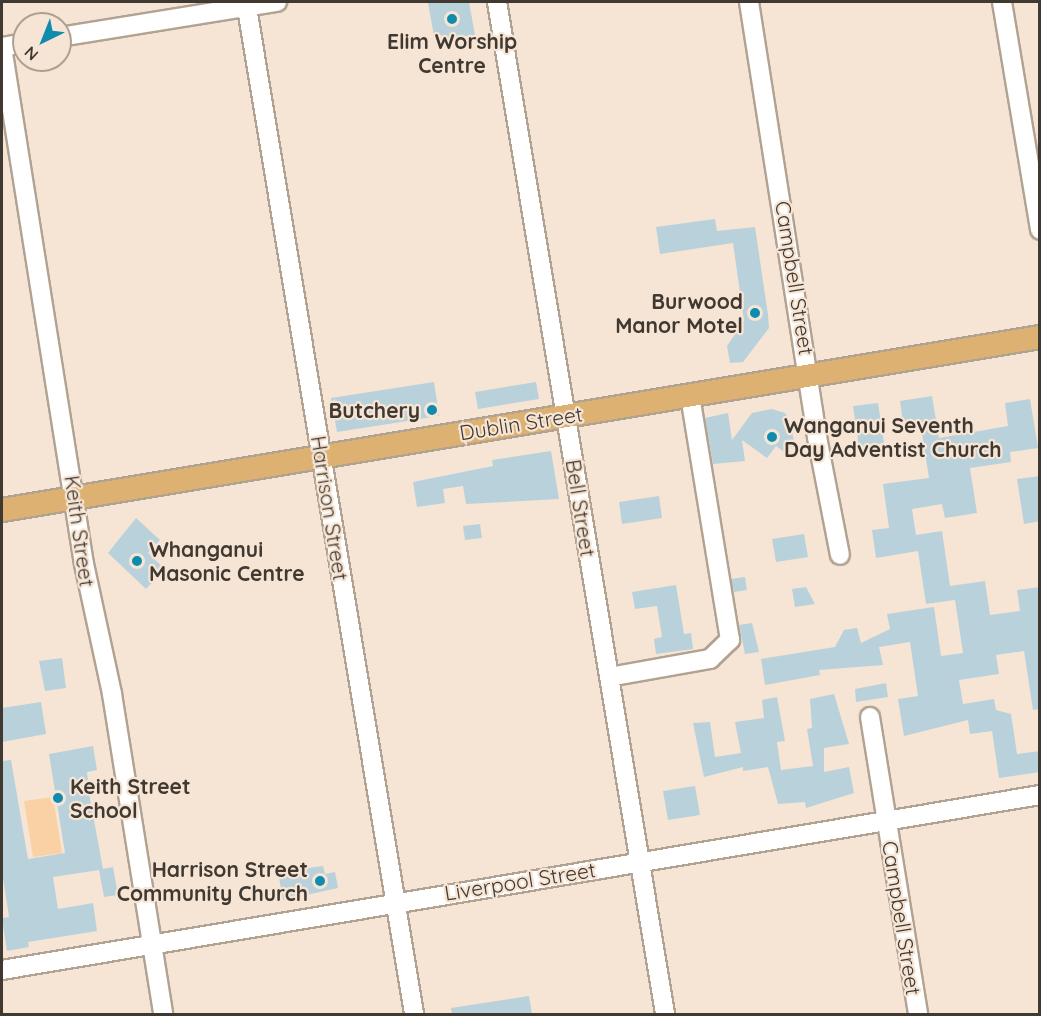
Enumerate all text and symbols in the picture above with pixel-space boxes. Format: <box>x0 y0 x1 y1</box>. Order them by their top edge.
north arrow <box>12 12 72 72</box>
marker: Elim Worship Centre <box>445 12 459 26</box>
place label: Elim Worship Centre <box>387 28 517 78</box>
text: N <box>20 42 42 65</box>
street label: Campbell Street <box>770 199 820 357</box>
place label: Burwood Manor Motel <box>615 288 743 338</box>
marker: Burwood Manor Motel <box>748 306 762 320</box>
place label: Butchery <box>328 397 420 423</box>
street label: Dublin Street <box>458 401 584 445</box>
marker: Butchery <box>425 403 439 417</box>
place label: Wanganui Seventh Day Adventist Church <box>784 412 1001 462</box>
marker: Wanganui Seventh Day Adventist Church <box>765 430 779 444</box>
street label: Harrison Street <box>306 434 354 582</box>
street label: Bell Street <box>561 457 601 559</box>
street label: Keith Street <box>60 474 100 588</box>
place label: Whanganui Masonic Centre <box>149 536 305 586</box>
marker: Whanganui Masonic Centre <box>130 554 144 568</box>
place label: Keith Street School <box>70 773 191 823</box>
marker: Keith Street School <box>51 791 65 805</box>
street label: Campbell Street <box>877 839 927 997</box>
place label: Harrison Street Community Church <box>117 856 308 906</box>
street label: Liverpool Street <box>443 857 597 905</box>
marker: Harrison Street Community Church <box>313 874 327 888</box>

